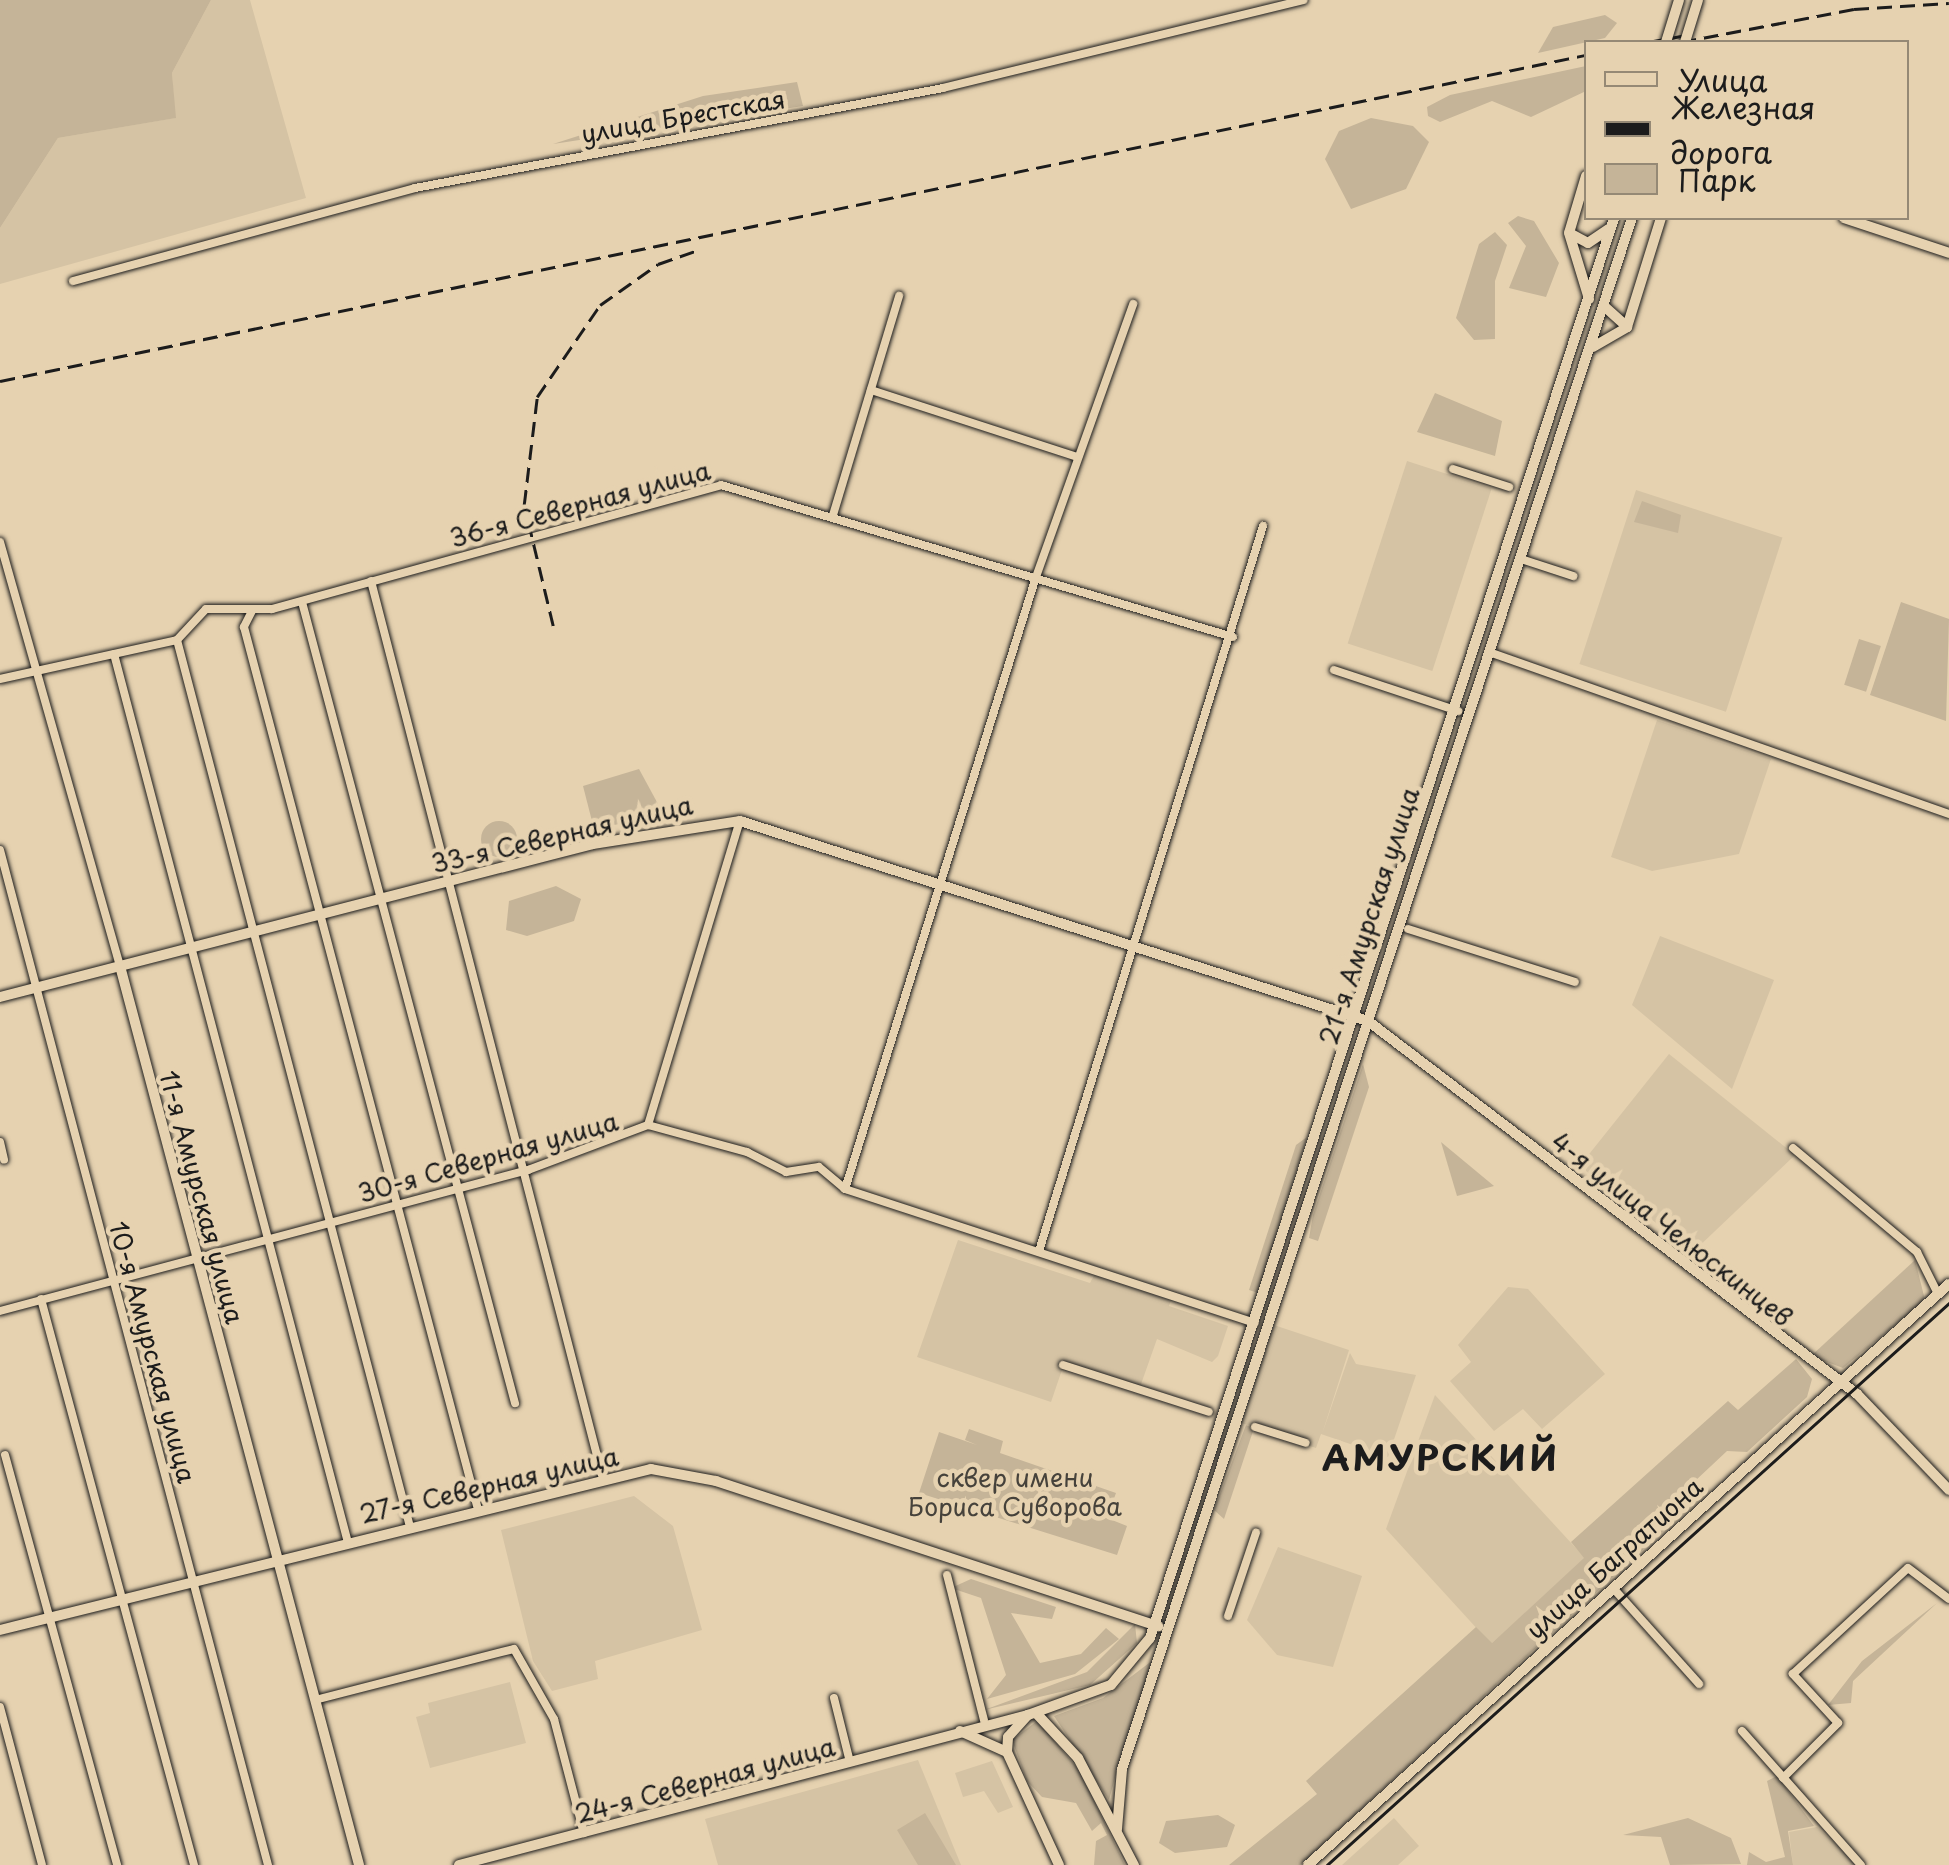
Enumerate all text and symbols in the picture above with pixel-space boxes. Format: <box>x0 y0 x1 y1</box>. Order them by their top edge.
legend <box>1584 40 1909 220</box>
text: Улица <box>1678 57 1767 102</box>
street label: улица Брестская <box>578 83 788 149</box>
text: Железная дорога <box>1671 84 1816 174</box>
text: Парк <box>1678 157 1755 202</box>
street label: 36-я Северная улица <box>446 455 714 553</box>
street label: 21-я Амурская улица <box>1313 783 1425 1049</box>
street label: 33-я Северная улица <box>428 789 696 879</box>
street label: 11-я Амурская улица <box>153 1066 251 1328</box>
street label: 30-я Северная улица <box>354 1105 622 1209</box>
street label: 4-я улица Челюскинцев <box>1545 1125 1799 1333</box>
street label: 10-я Амурская улица <box>103 1217 203 1487</box>
district label: АМУРСКИЙ <box>1324 1436 1558 1478</box>
street label: 27-я Северная улица <box>356 1440 622 1530</box>
park label: сквер имени Бориса Суворова <box>907 1463 1123 1522</box>
street label: улица Багратиона <box>1520 1471 1708 1645</box>
street label: 24-я Северная улица <box>571 1731 839 1829</box>

